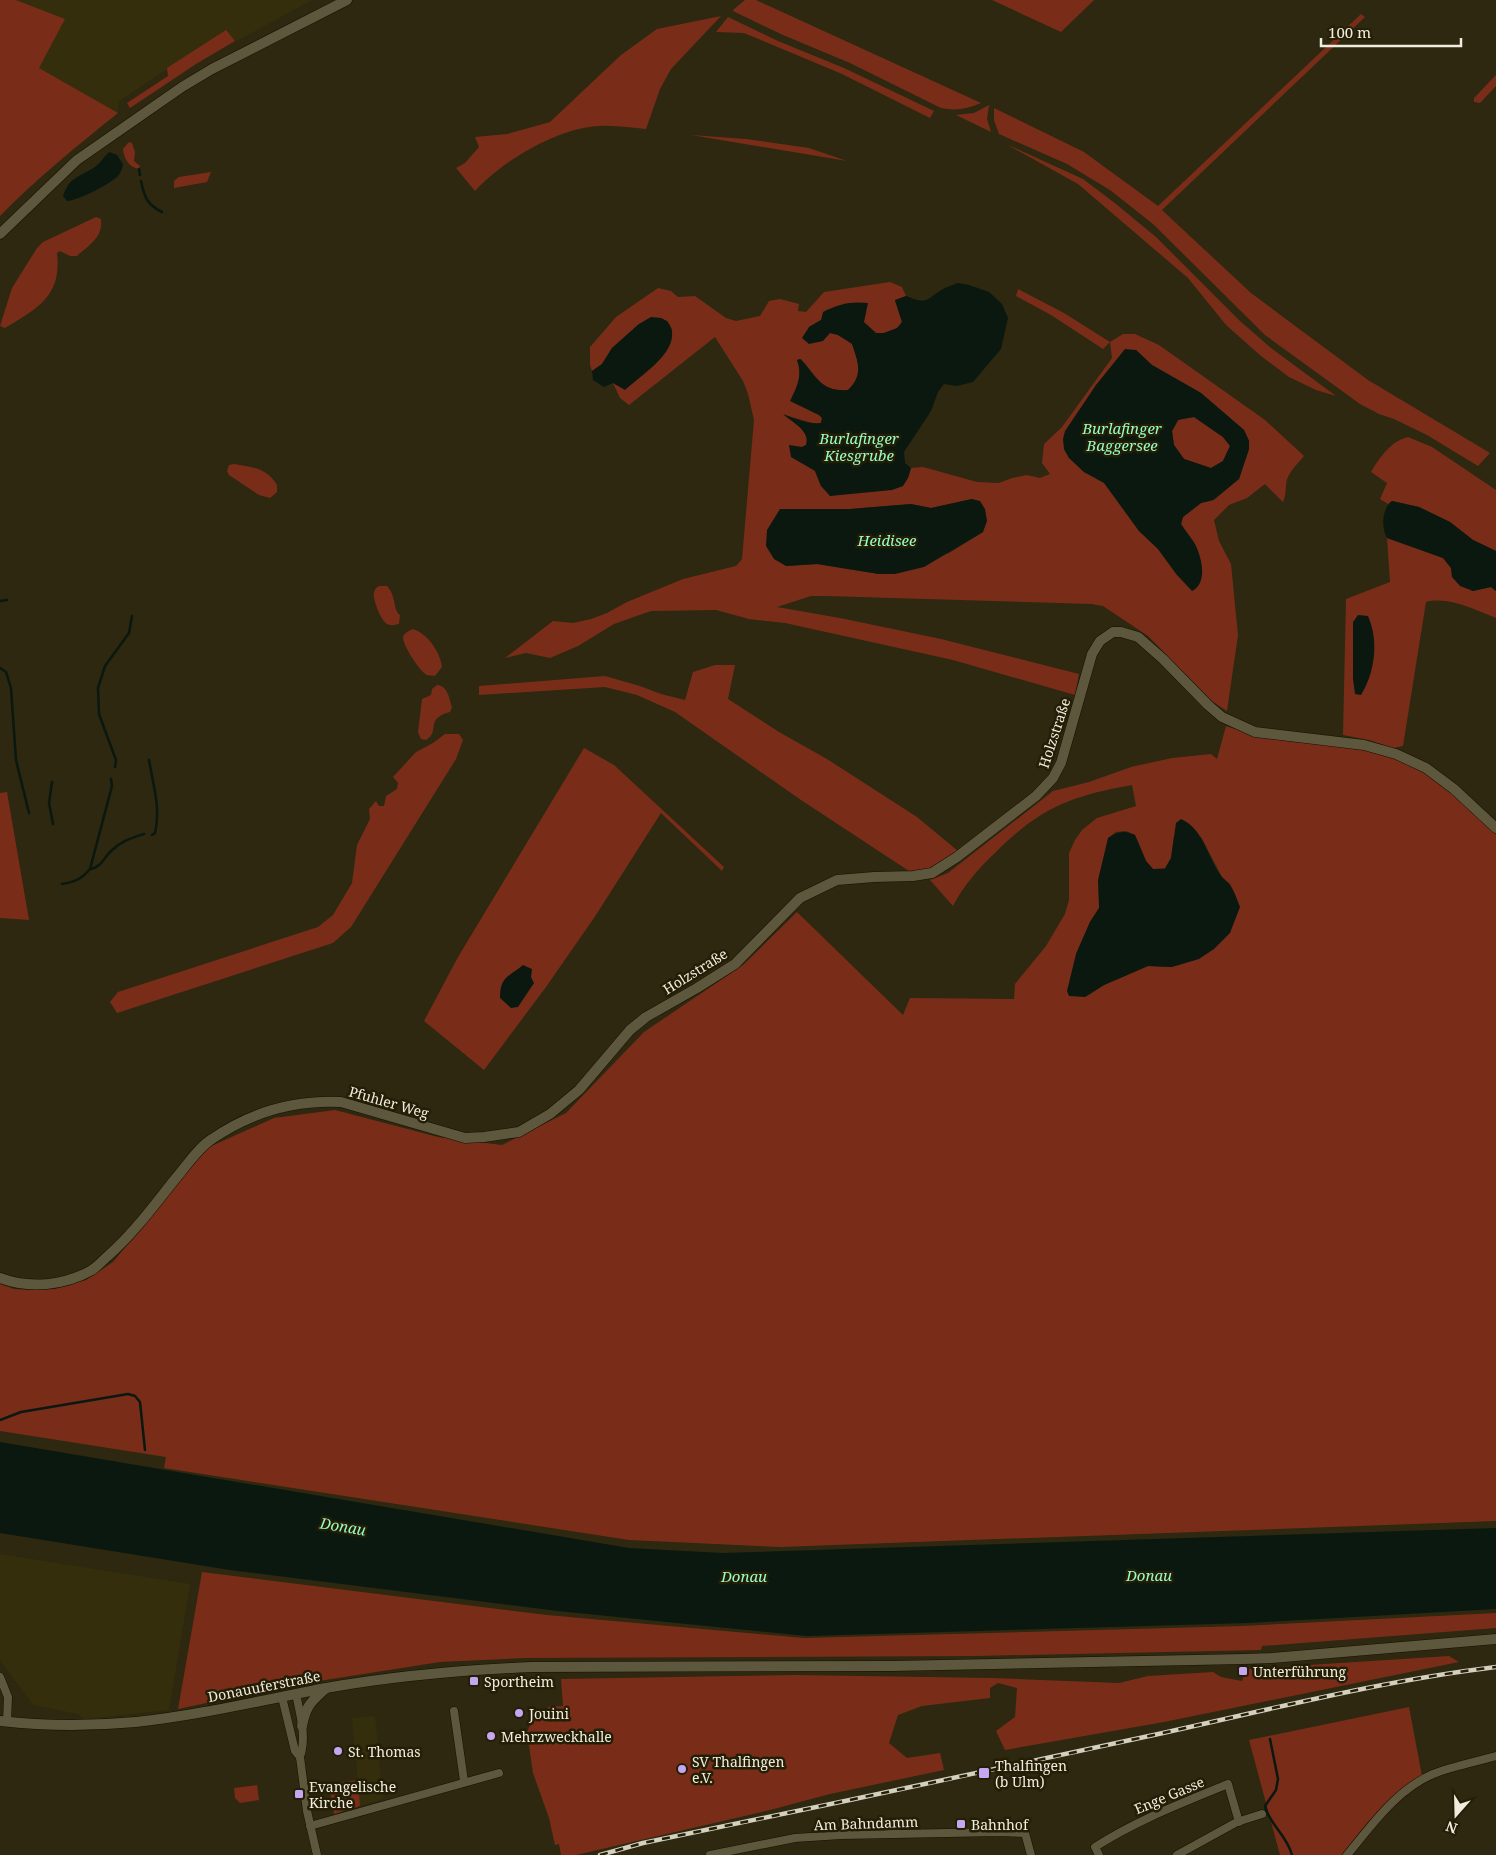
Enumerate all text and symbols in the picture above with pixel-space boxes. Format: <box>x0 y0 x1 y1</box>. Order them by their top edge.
scale bar <box>1321 15 1461 47</box>
text: 100 m <box>1328 22 1371 42</box>
water label: Burlafinger Baggersee <box>1081 418 1163 455</box>
water label: Burlafinger Kiesgrube <box>818 428 900 465</box>
water label: Heidisee <box>857 530 917 550</box>
street label: Holzstraße <box>1034 696 1074 770</box>
street label: Holzstraße <box>659 944 731 998</box>
street label: Pfuhler Weg <box>347 1082 432 1123</box>
water label: Donau <box>318 1512 367 1539</box>
water label: Donau <box>1125 1565 1172 1585</box>
water label: Donau <box>720 1566 767 1586</box>
place label: Unterführung <box>1253 1662 1347 1681</box>
marker: Unterführung <box>1237 1665 1249 1677</box>
street label: Donauuferstraße <box>206 1666 322 1706</box>
place label: Sportheim <box>484 1672 554 1691</box>
marker: Sportheim <box>468 1675 480 1687</box>
place label: Jouini <box>528 1704 569 1723</box>
marker: Jouini <box>513 1707 525 1719</box>
place label: Mehrzweckhalle <box>501 1727 612 1746</box>
marker: Mehrzweckhalle <box>485 1730 497 1742</box>
place label: St. Thomas <box>348 1742 421 1761</box>
marker: St. Thomas <box>332 1745 344 1757</box>
place label: SV Thalfingen e.V. <box>692 1752 784 1787</box>
place label: Thalfingen (b Ulm) <box>995 1756 1067 1791</box>
marker: SV Thalfingen e.V. <box>676 1763 688 1775</box>
marker: Thalfingen (b Ulm) <box>977 1766 991 1780</box>
street label: Enge Gasse <box>1131 1772 1207 1818</box>
place label: Evangelische Kirche <box>309 1777 396 1812</box>
marker: Evangelische Kirche <box>293 1788 305 1800</box>
north arrow <box>1431 1790 1481 1840</box>
street label: Am Bahndamm <box>813 1812 919 1834</box>
place label: Bahnhof <box>971 1815 1030 1834</box>
text: N <box>1443 1817 1460 1839</box>
marker: Bahnhof <box>955 1818 967 1830</box>

